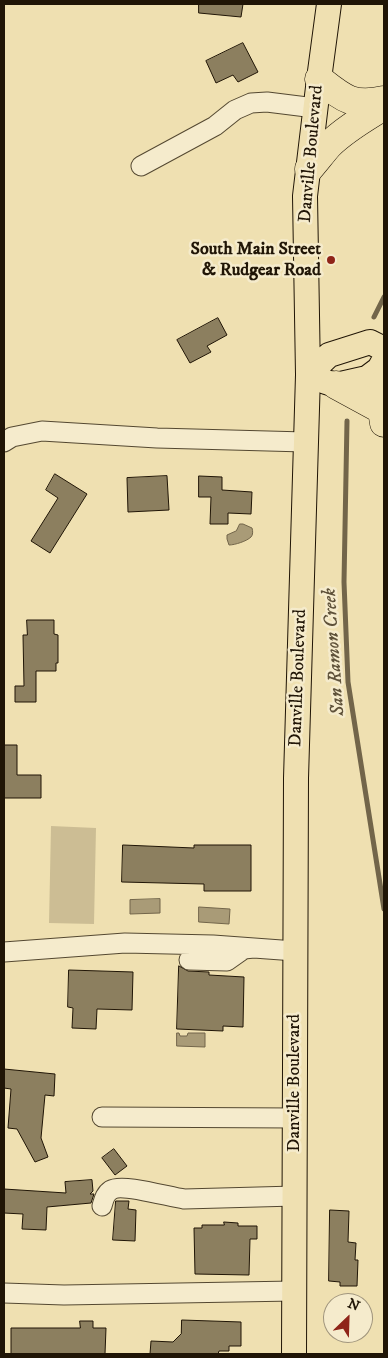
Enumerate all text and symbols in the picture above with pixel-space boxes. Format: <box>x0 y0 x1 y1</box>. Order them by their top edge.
street label: Danville Boulevard <box>295 84 329 224</box>
place label: South Main Street & Rudgear Road <box>190 239 321 282</box>
marker: South Main Street & Rudgear Road <box>325 254 337 266</box>
water label: San Ramon Creek <box>319 587 351 717</box>
street label: Danville Boulevard <box>286 609 312 747</box>
street label: Danville Boulevard <box>284 1014 306 1152</box>
north arrow <box>323 1293 373 1343</box>
text: N <box>345 1295 363 1316</box>

